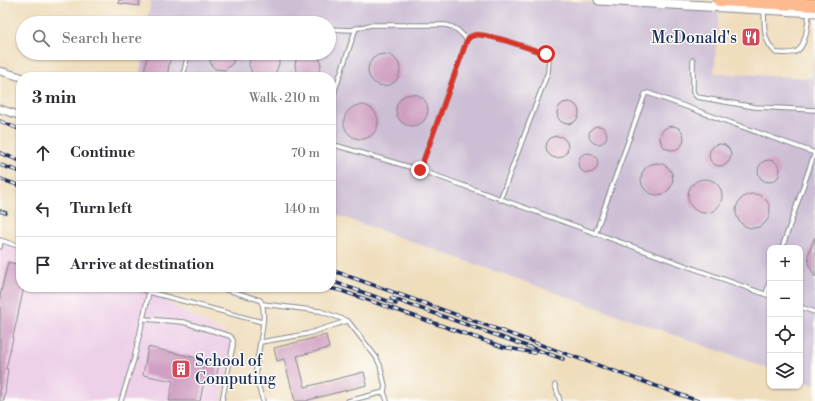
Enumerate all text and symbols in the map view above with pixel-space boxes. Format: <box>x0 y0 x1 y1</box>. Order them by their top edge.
search box <box>16 16 336 60</box>
restaurant icon: McDonald's <box>740 26 762 48</box>
icon: search <box>30 27 52 49</box>
place label: McDonald's <box>651 28 737 48</box>
text: Search here <box>62 29 142 48</box>
route start <box>537 45 555 63</box>
text: 3 min <box>32 87 76 109</box>
text: Walk · 210 m <box>249 90 320 106</box>
icon: ahead <box>32 142 54 164</box>
text: Continue <box>70 143 135 162</box>
text: 70 m <box>291 145 320 161</box>
route end <box>411 161 429 179</box>
icon: left <box>32 198 54 220</box>
text: Turn left <box>70 199 132 218</box>
text: 140 m <box>284 201 320 217</box>
map controls <box>767 245 803 389</box>
button: + <box>767 245 803 281</box>
icon: arrive <box>32 254 54 276</box>
text: Arrive at destination <box>70 255 214 274</box>
button: − <box>767 281 803 317</box>
button: locate <box>767 317 803 353</box>
place label: School of Computing <box>195 351 277 389</box>
button: layers <box>767 353 803 389</box>
building icon: School of Computing <box>170 358 192 380</box>

